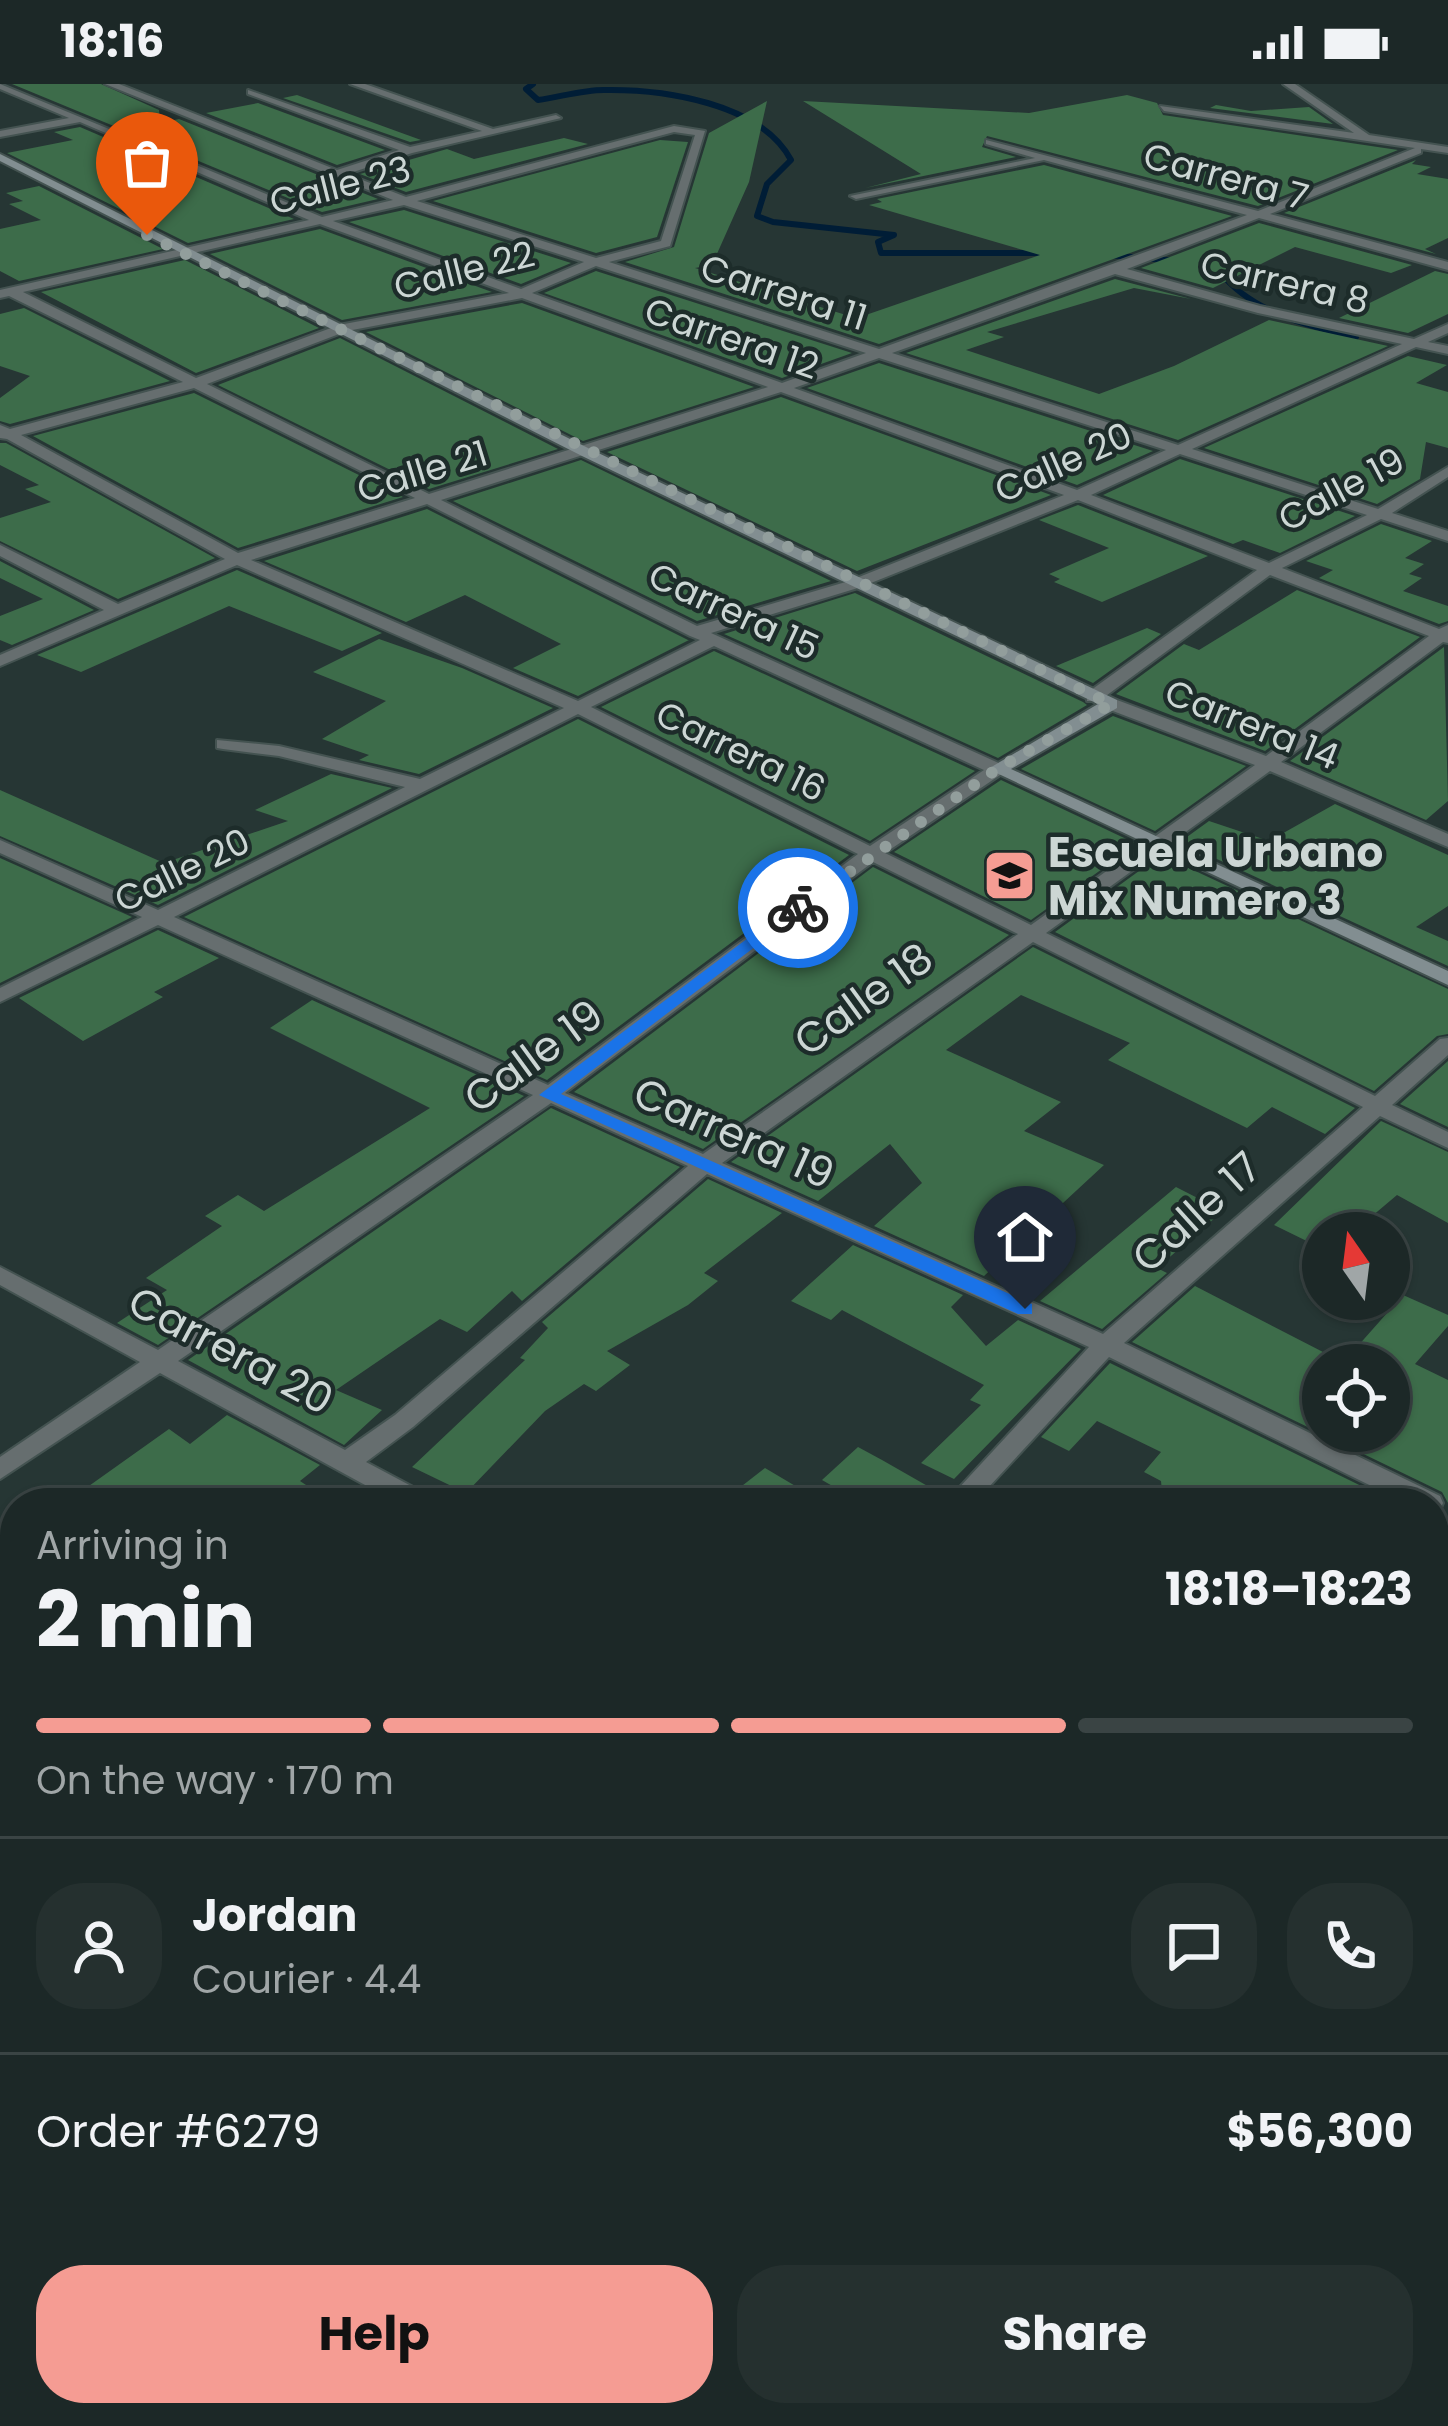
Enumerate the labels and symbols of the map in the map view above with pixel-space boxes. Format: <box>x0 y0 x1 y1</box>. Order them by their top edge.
pin <box>96 112 198 235</box>
street label: Carrera 7 <box>1138 130 1314 223</box>
street label: Calle 23 <box>264 143 416 228</box>
street label: Calle 22 <box>388 228 540 313</box>
street label: Carrera 8 <box>1196 238 1374 327</box>
street label: Carrera 11 <box>694 242 873 343</box>
street label: Carrera 12 <box>638 285 826 392</box>
street label: Calle 20 <box>987 410 1140 515</box>
street label: Calle 21 <box>351 428 494 515</box>
street label: Calle 19 <box>1269 435 1413 544</box>
street label: Carrera 15 <box>640 550 827 673</box>
street label: Carrera 14 <box>1157 667 1346 782</box>
street label: Carrera 16 <box>647 688 834 814</box>
street label: Calle 20 <box>106 816 259 925</box>
place label: Escuela Urbano Mix Numero 3 <box>1048 823 1383 930</box>
courier <box>738 848 858 968</box>
school or university icon: Escuela Urbano Mix Numero 3 <box>981 848 1037 904</box>
street label: Calle 18 <box>782 929 945 1070</box>
street label: Calle 19 <box>452 986 615 1127</box>
street label: Carrera 19 <box>624 1063 843 1204</box>
street label: Calle 17 <box>1119 1139 1274 1286</box>
pin <box>974 1186 1076 1309</box>
north arrow <box>1302 1212 1410 1320</box>
street label: Carrera 20 <box>118 1272 344 1429</box>

